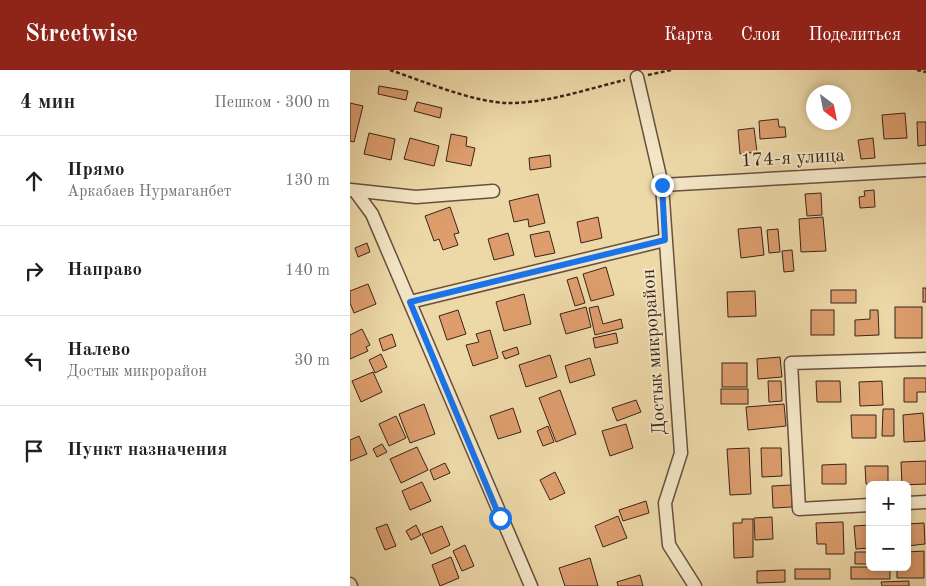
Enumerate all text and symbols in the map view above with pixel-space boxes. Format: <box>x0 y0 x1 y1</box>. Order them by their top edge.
text: Streetwise <box>25 23 138 47</box>
text: Карта <box>664 26 713 44</box>
text: Слои <box>741 26 780 44</box>
text: Поделиться <box>808 26 901 44</box>
north arrow <box>806 85 851 130</box>
text: 4 мин <box>20 92 75 113</box>
text: Пешком · 300 m <box>214 95 330 111</box>
street label: 174-я улица <box>741 147 846 171</box>
text: Прямо <box>67 161 125 180</box>
icon: ahead <box>20 167 48 195</box>
text: 130 m <box>285 173 330 189</box>
route end <box>651 174 674 197</box>
text: Аркабаев Нурмаганбет <box>67 184 231 200</box>
icon: right <box>20 257 48 285</box>
text: Направо <box>67 261 142 280</box>
text: 140 m <box>285 263 330 279</box>
street label: Достык микрорайон <box>640 268 670 436</box>
text: Налево <box>67 341 130 360</box>
icon: left <box>20 347 48 375</box>
text: 30 m <box>294 353 330 369</box>
text: Достык микрорайон <box>67 364 207 380</box>
icon: arrive <box>20 437 48 465</box>
text: Пункт назначения <box>67 441 227 460</box>
map controls <box>866 481 911 571</box>
button: + <box>866 481 911 526</box>
route start <box>489 507 512 530</box>
button: − <box>866 526 911 571</box>

